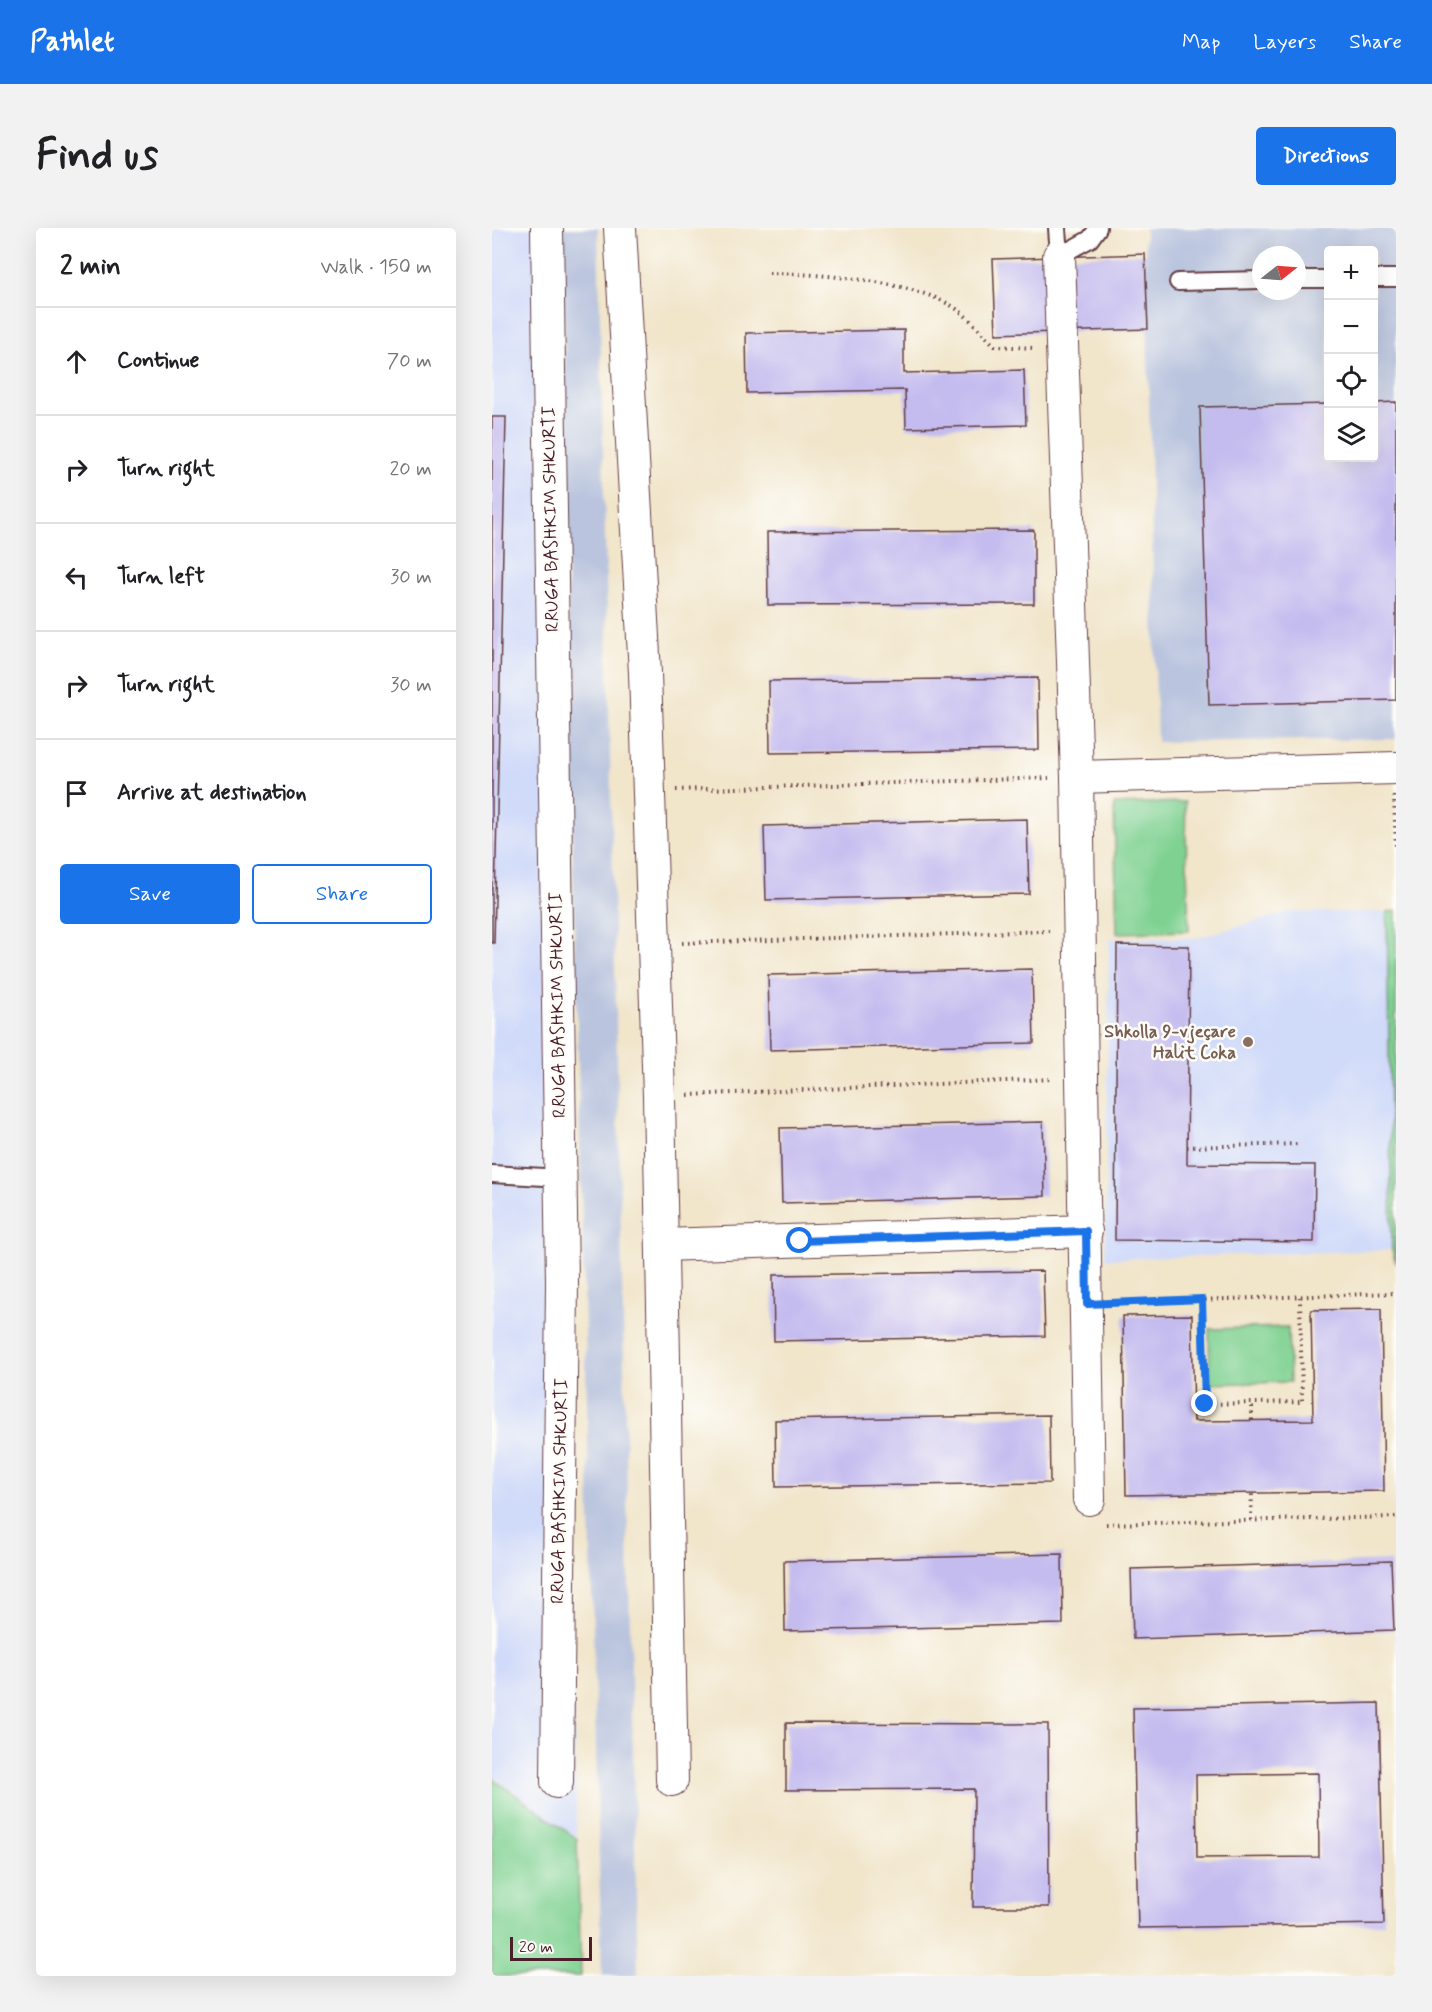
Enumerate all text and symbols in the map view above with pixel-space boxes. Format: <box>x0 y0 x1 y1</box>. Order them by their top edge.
text: Pathlet <box>30 24 114 61</box>
text: Map <box>1182 28 1220 56</box>
text: Layers <box>1253 28 1316 56</box>
text: Share <box>1349 28 1402 56</box>
button: Directions <box>1256 127 1396 185</box>
text: Find us <box>36 129 158 184</box>
north arrow <box>1252 246 1306 300</box>
map controls <box>1324 246 1378 462</box>
button: + <box>1324 246 1378 300</box>
text: 2 min <box>60 250 121 284</box>
text: Walk · 150 m <box>320 254 432 281</box>
button: − <box>1324 300 1378 354</box>
icon: ahead <box>60 345 93 378</box>
text: Continue <box>117 347 199 375</box>
text: 70 m <box>387 348 432 375</box>
button: locate <box>1324 354 1378 408</box>
street label: RRUGA BASHKIM SHKURTI <box>537 406 565 632</box>
button: layers <box>1324 408 1378 462</box>
icon: right <box>60 453 93 486</box>
text: Turn right <box>117 455 215 483</box>
text: 20 m <box>389 456 432 483</box>
icon: left <box>60 561 93 594</box>
text: Turn left <box>117 563 205 591</box>
text: 30 m <box>390 564 432 591</box>
icon: right <box>60 669 93 702</box>
text: Turn right <box>117 671 215 699</box>
text: 30 m <box>390 672 432 699</box>
icon: arrive <box>60 777 93 810</box>
text: Arrive at destination <box>117 779 307 807</box>
button: Save <box>60 864 240 924</box>
button: Share <box>252 864 432 924</box>
street label: RRUGA BASHKIM SHKURTI <box>544 892 572 1118</box>
place label: Shkolla 9-vjeçare Halit Coka <box>1104 1020 1236 1065</box>
marker: Shkolla 9-vjeçare Halit Coka <box>1241 1035 1255 1049</box>
route start <box>786 1227 812 1253</box>
street label: RRUGA BASHKIM SHKURTI <box>546 1378 574 1604</box>
route end <box>1191 1390 1217 1416</box>
scale bar <box>510 1934 592 1962</box>
text: 20 m <box>519 1937 553 1958</box>

